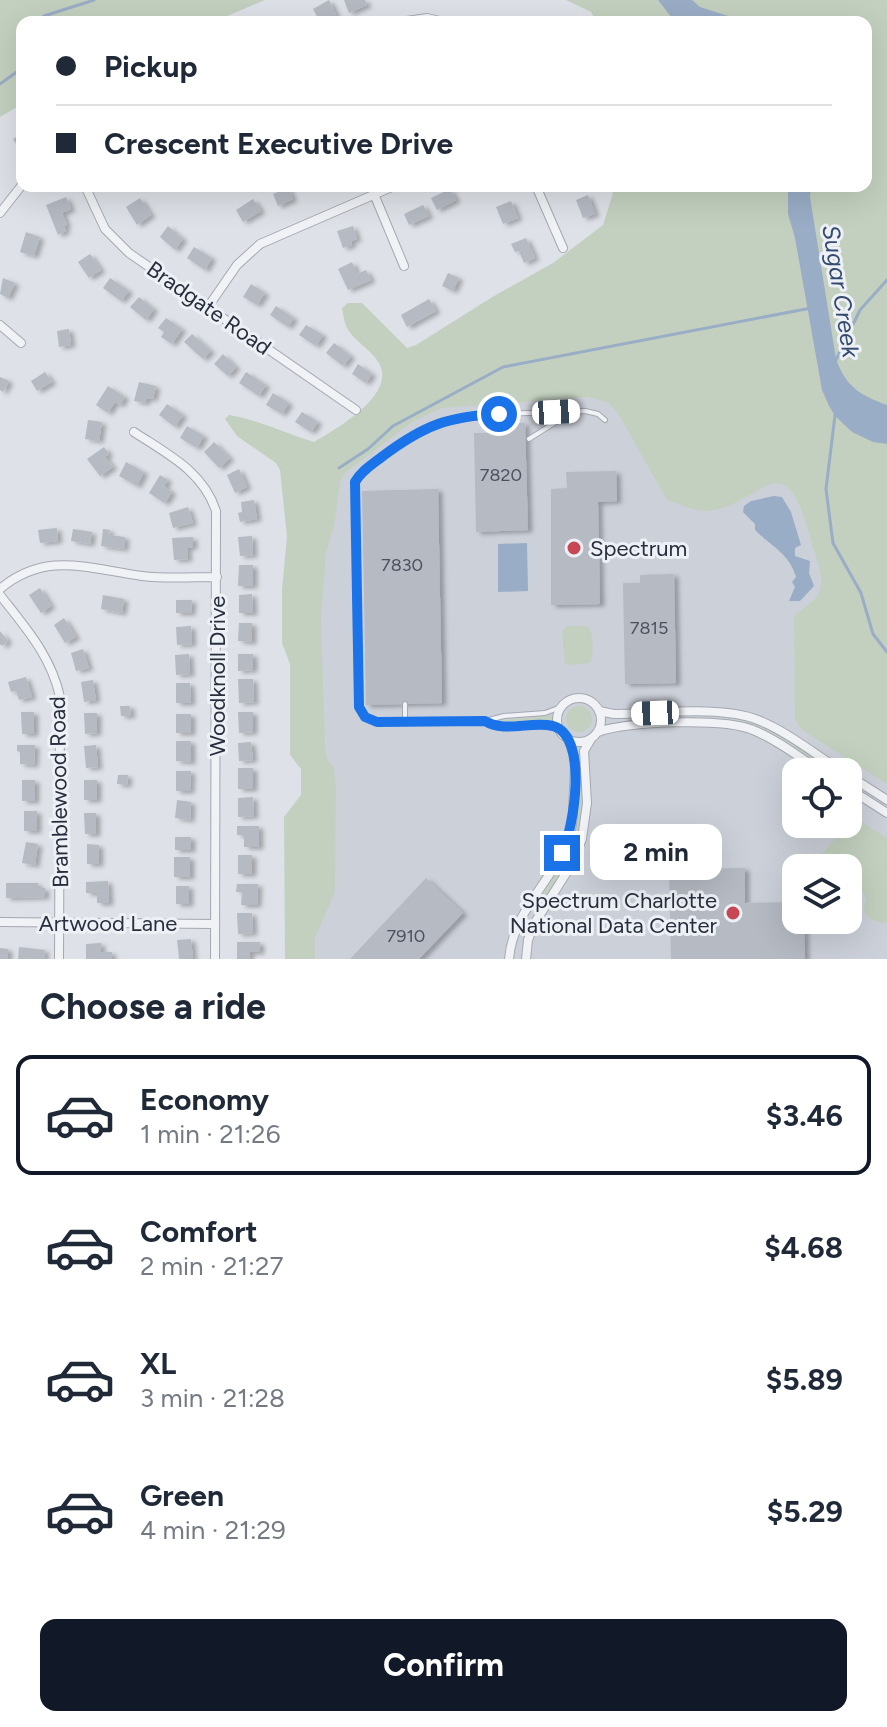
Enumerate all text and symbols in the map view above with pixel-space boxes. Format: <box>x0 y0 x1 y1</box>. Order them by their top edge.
text: Pickup <box>104 48 198 85</box>
text: Crescent Executive Drive <box>104 125 453 162</box>
water label: Sugar Creek <box>816 223 866 361</box>
street label: Bradgate Road <box>142 255 276 361</box>
route start <box>481 396 517 432</box>
car <box>531 399 581 425</box>
house number: 7820 <box>480 464 522 486</box>
place label: Spectrum <box>590 535 687 562</box>
marker: Spectrum <box>565 539 583 557</box>
house number: 7830 <box>381 554 423 576</box>
street label: Woodknoll Drive <box>204 596 231 756</box>
house number: 7815 <box>630 617 668 639</box>
street label: Bramblewood Road <box>44 696 74 888</box>
car <box>631 700 679 726</box>
map controls <box>782 758 862 934</box>
button: locate <box>782 758 862 838</box>
callout: 2 min <box>590 825 722 881</box>
route end <box>544 835 580 871</box>
text: 2 min <box>623 836 689 868</box>
button: layers <box>782 854 862 934</box>
place label: Spectrum Charlotte National Data Center <box>510 887 718 939</box>
marker: Spectrum Charlotte National Data Center <box>724 904 742 922</box>
street label: Artwood Lane <box>39 910 177 937</box>
house number: 7910 <box>387 925 425 947</box>
text: Choose a ride <box>40 985 266 1028</box>
icon: car <box>44 1079 116 1151</box>
text: Economy <box>140 1081 269 1118</box>
text: $3.46 <box>766 1097 843 1134</box>
text: 1 min · 21:26 <box>140 1118 280 1150</box>
icon: car <box>44 1211 116 1283</box>
text: Comfort <box>140 1213 258 1250</box>
text: $4.68 <box>764 1229 843 1266</box>
text: 2 min · 21:27 <box>140 1250 283 1282</box>
icon: car <box>44 1343 116 1415</box>
text: XL <box>140 1345 176 1382</box>
text: $5.89 <box>766 1361 843 1398</box>
text: 3 min · 21:28 <box>140 1382 285 1414</box>
icon: car <box>44 1475 116 1547</box>
text: Green <box>140 1477 224 1514</box>
text: $5.29 <box>767 1493 843 1530</box>
text: 4 min · 21:29 <box>140 1514 286 1546</box>
button: Confirm <box>40 1619 847 1711</box>

